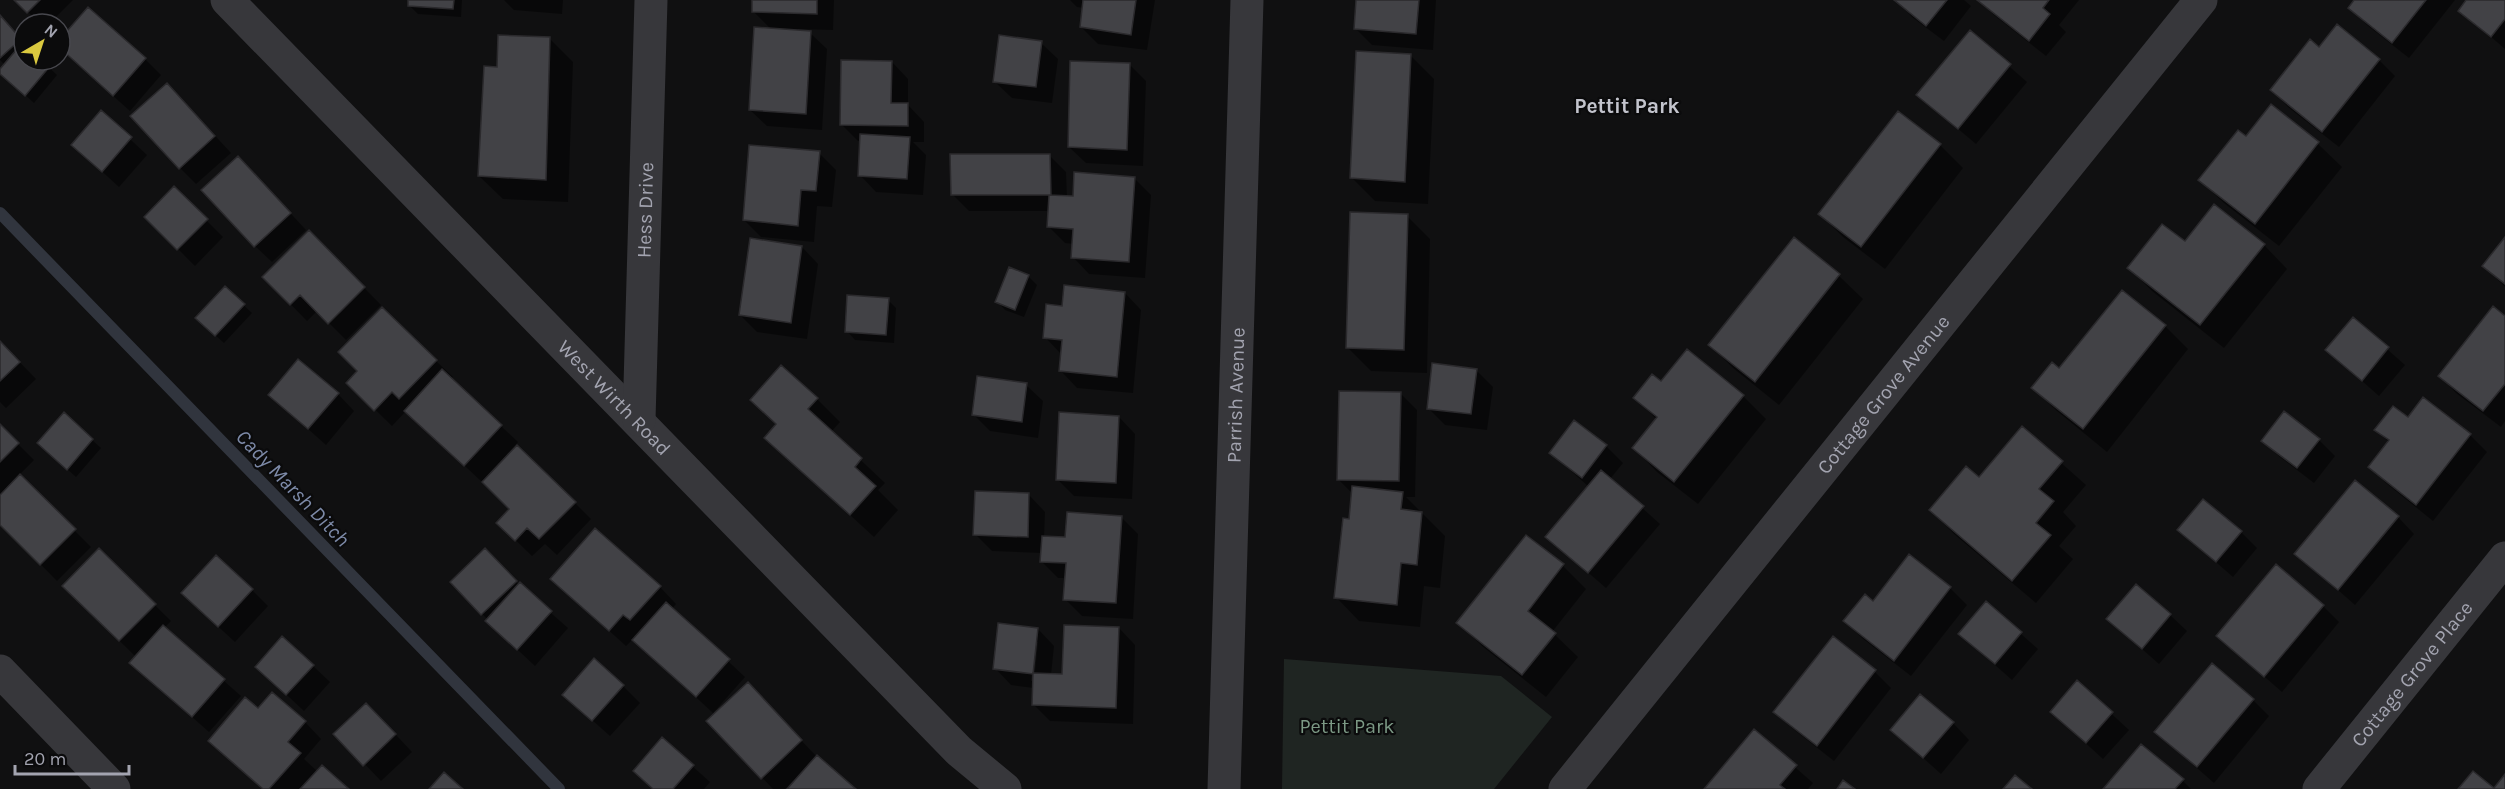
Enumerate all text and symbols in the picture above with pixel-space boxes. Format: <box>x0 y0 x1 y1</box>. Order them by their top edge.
north arrow <box>12 12 72 72</box>
text: N <box>41 20 62 42</box>
district label: Pettit Park <box>1574 94 1680 118</box>
street label: Hess Drive <box>633 162 658 259</box>
street label: Cottage Grove Avenue <box>1813 310 1955 479</box>
street label: Parrish Avenue <box>1223 327 1249 463</box>
street label: West Wirth Road <box>553 335 675 460</box>
water label: Cady Marsh Ditch <box>231 425 355 551</box>
street label: Cottage Grove Place <box>2347 597 2478 751</box>
park label: Pettit Park <box>1299 715 1395 738</box>
scale bar <box>15 738 129 776</box>
text: 20 m <box>24 748 66 770</box>

